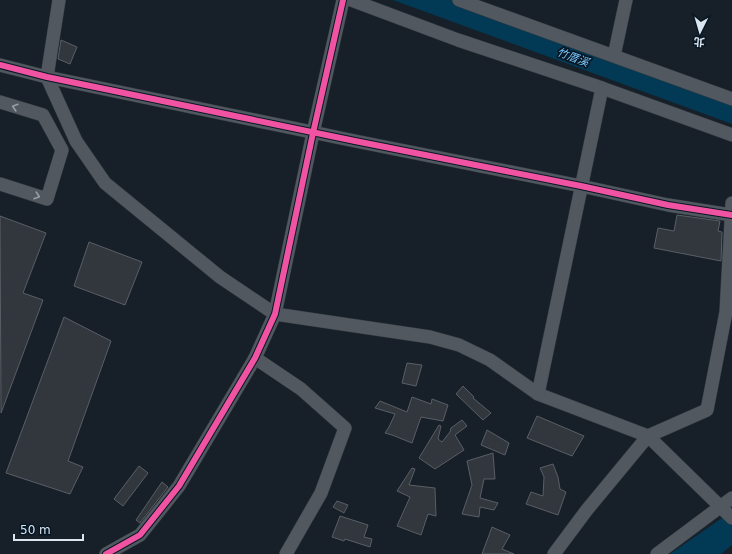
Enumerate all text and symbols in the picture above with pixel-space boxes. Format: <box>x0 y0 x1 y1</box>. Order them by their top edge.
north arrow <box>680 12 720 52</box>
text: 北 <box>693 35 705 48</box>
water label: 竹厝溪 <box>555 46 592 70</box>
one-way arrow <box>11 103 18 111</box>
one-way arrow <box>33 191 40 200</box>
scale bar <box>14 516 83 542</box>
text: 50 m <box>20 523 51 537</box>

